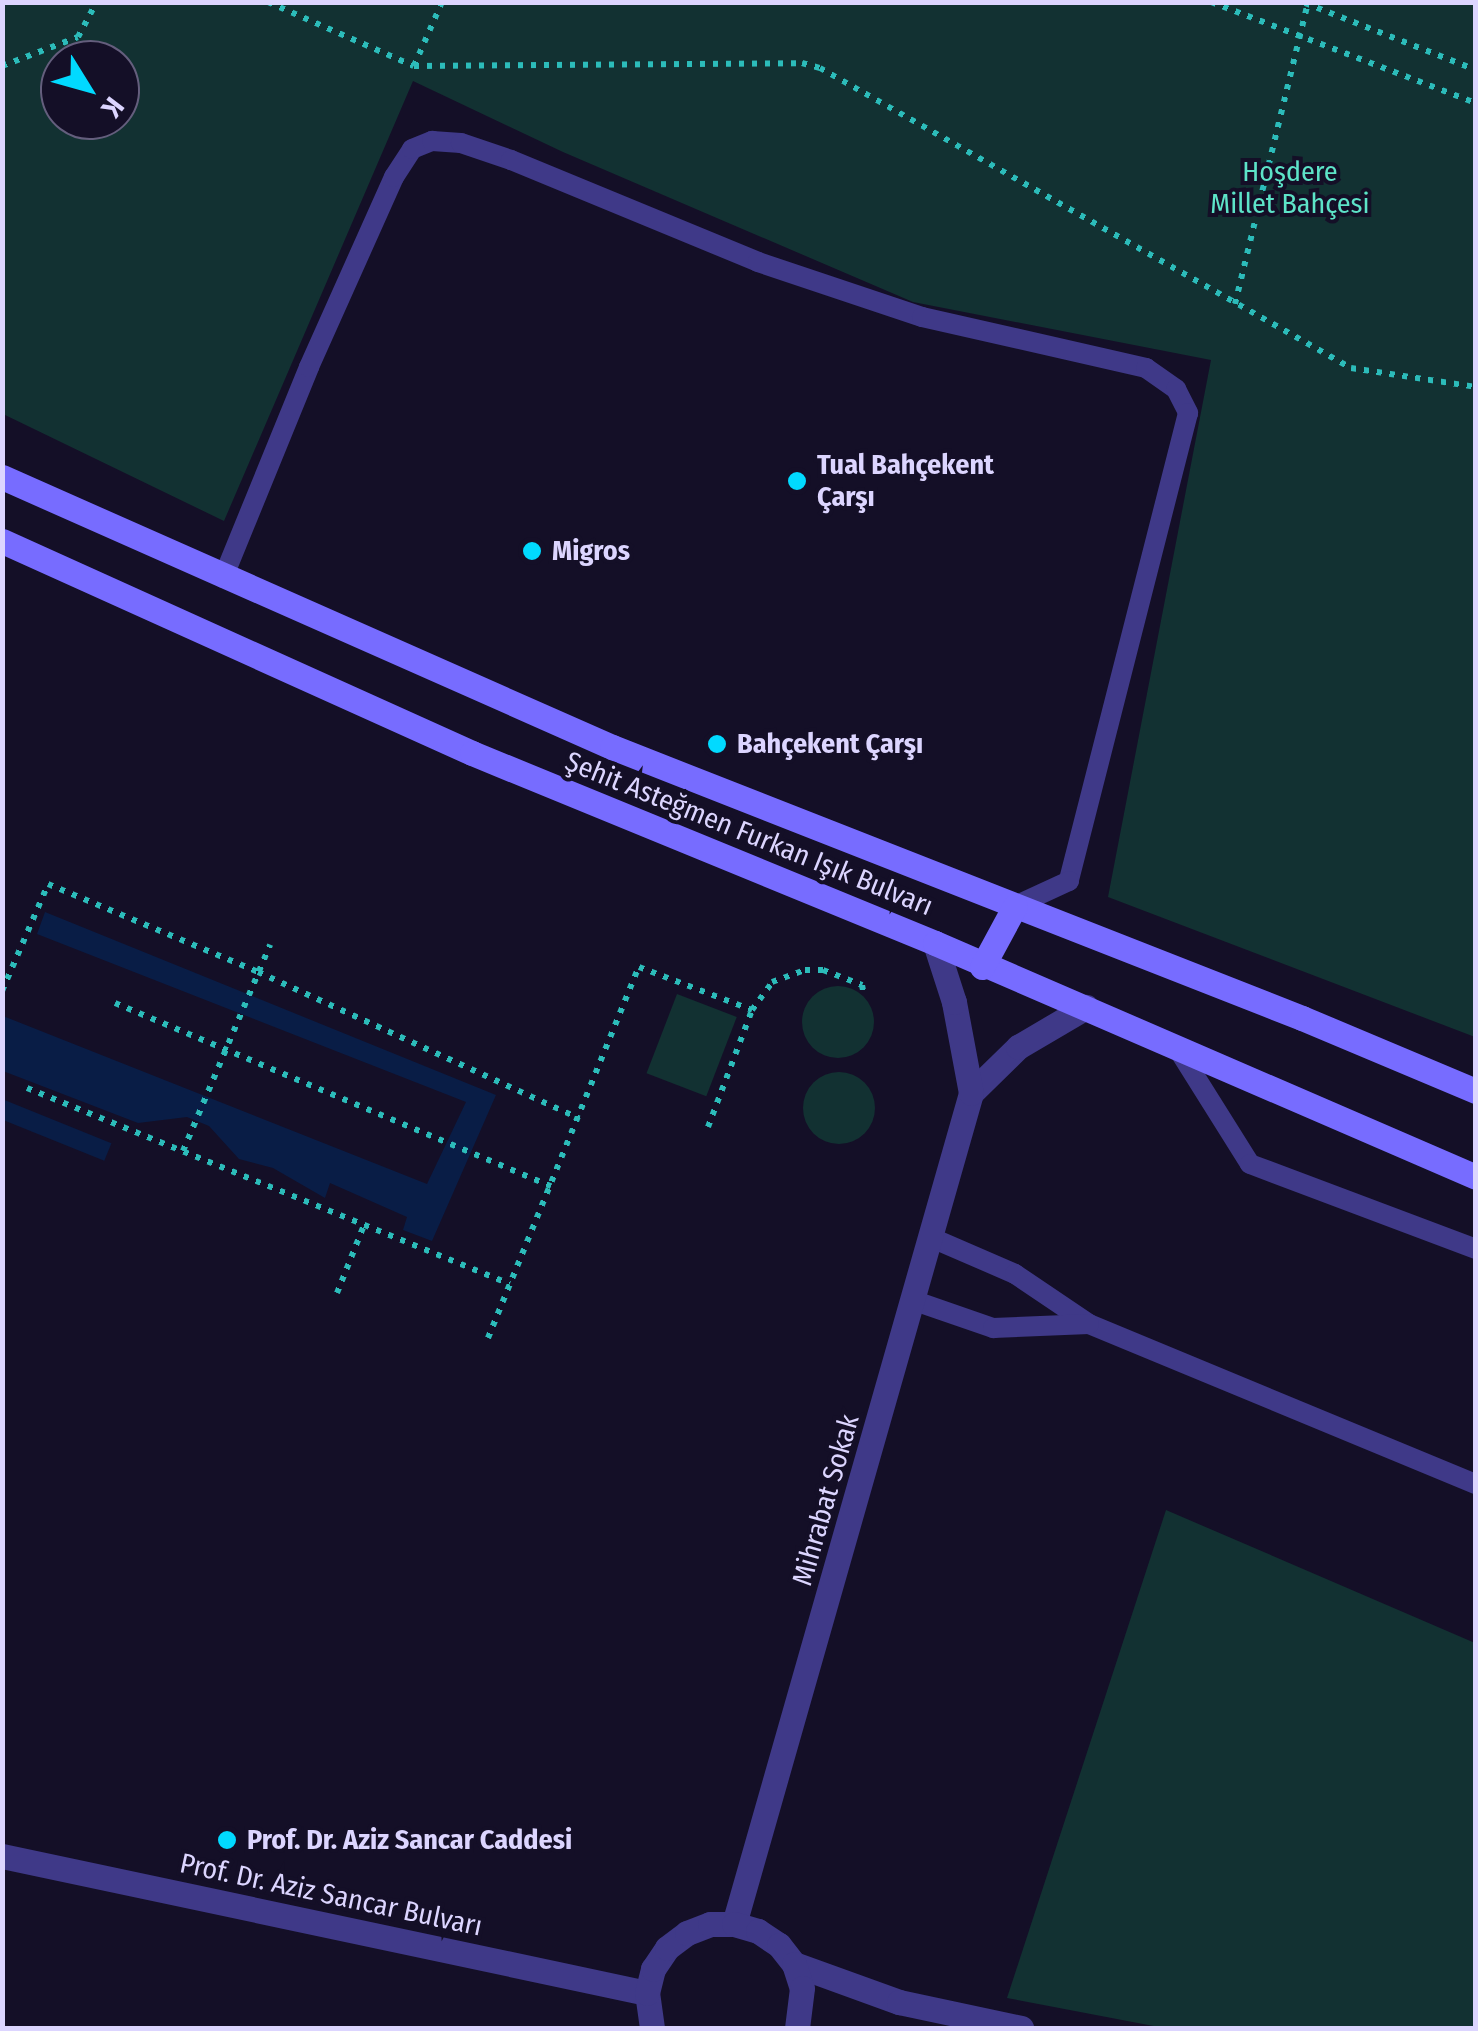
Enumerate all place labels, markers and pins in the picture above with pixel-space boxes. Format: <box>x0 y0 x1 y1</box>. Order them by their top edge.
place label: Tual Bahçekent Çarşı <box>817 448 994 514</box>
marker: Tual Bahçekent Çarşı <box>786 470 808 492</box>
place label: Migros <box>552 534 630 568</box>
marker: Migros <box>521 540 543 562</box>
place label: Bahçekent Çarşı <box>737 727 923 761</box>
marker: Bahçekent Çarşı <box>706 733 728 755</box>
place label: Prof. Dr. Aziz Sancar Caddesi <box>247 1823 572 1857</box>
marker: Prof. Dr. Aziz Sancar Caddesi <box>216 1829 238 1851</box>

